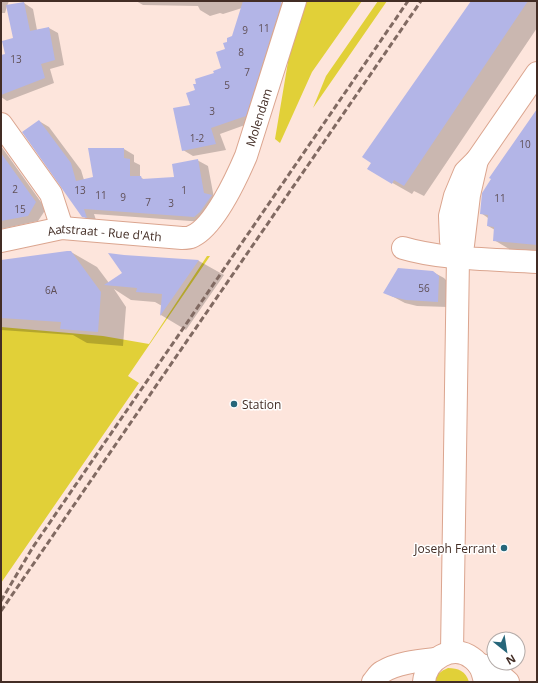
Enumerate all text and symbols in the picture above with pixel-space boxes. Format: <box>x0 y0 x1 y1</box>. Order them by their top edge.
house number: 11 <box>258 21 270 35</box>
house number: 9 <box>242 23 248 37</box>
house number: 8 <box>238 45 244 59</box>
house number: 13 <box>10 52 22 66</box>
house number: 7 <box>244 65 250 79</box>
house number: 5 <box>224 78 230 92</box>
street label: Molendam <box>241 86 275 149</box>
house number: 3 <box>209 104 215 118</box>
house number: 1-2 <box>190 131 205 145</box>
house number: 10 <box>519 137 531 151</box>
house number: 2 <box>12 182 18 196</box>
house number: 13 <box>74 183 86 197</box>
house number: 1 <box>181 183 187 197</box>
house number: 11 <box>95 188 107 202</box>
house number: 9 <box>120 190 126 204</box>
house number: 11 <box>494 191 506 205</box>
house number: 7 <box>145 195 151 209</box>
house number: 3 <box>168 196 174 210</box>
house number: 15 <box>14 202 26 216</box>
street label: Aatstraat - Rue d'Ath <box>46 219 163 245</box>
house number: 56 <box>418 281 430 295</box>
house number: 6A <box>45 283 58 297</box>
place label: Station <box>242 396 281 413</box>
marker: Station <box>229 399 239 409</box>
place label: Joseph Ferrant <box>413 540 496 557</box>
marker: Joseph Ferrant <box>499 543 509 553</box>
north arrow <box>486 631 526 671</box>
text: N <box>504 651 519 669</box>

